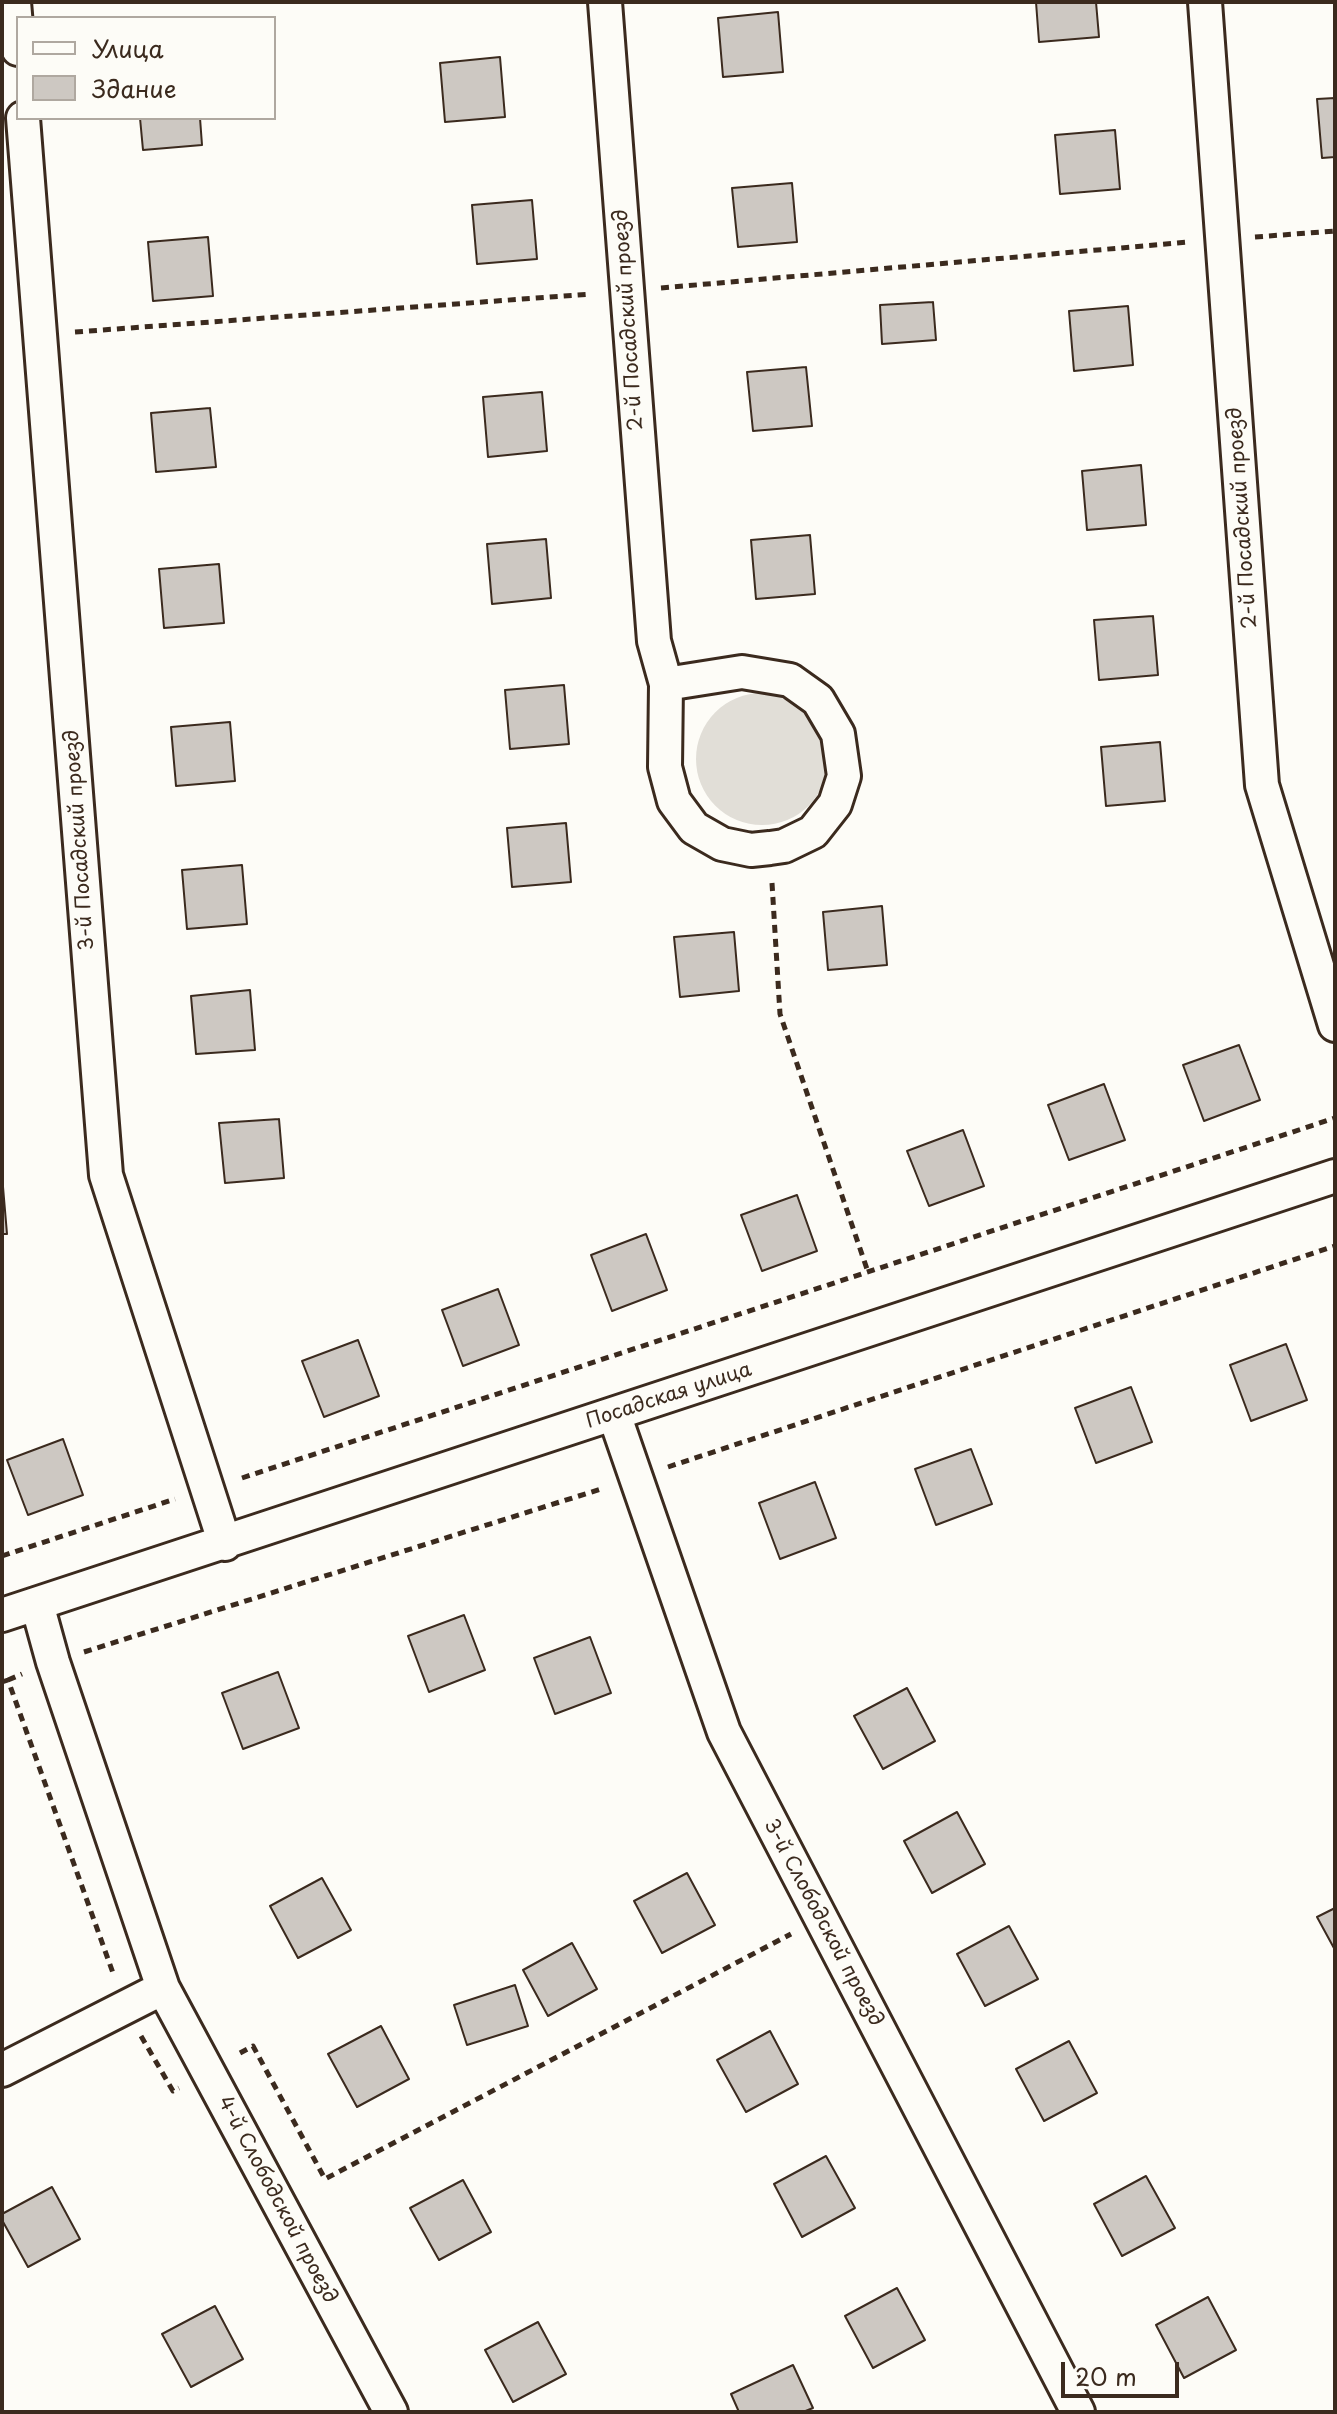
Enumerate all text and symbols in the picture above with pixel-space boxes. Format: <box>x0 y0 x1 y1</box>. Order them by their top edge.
legend <box>16 16 276 120</box>
text: Улица <box>92 30 164 66</box>
text: Здание <box>92 70 177 106</box>
street label: 2-й Посадский проезд <box>609 208 649 432</box>
street label: 2-й Посадский проезд <box>1223 406 1263 630</box>
street label: 3-й Посадский проезд <box>60 729 100 951</box>
street label: Посадская улица <box>583 1358 755 1434</box>
street label: 3-й Слободской проезд <box>758 1815 888 2031</box>
street label: 4-й Слободской проезд <box>212 2092 342 2308</box>
scale bar <box>1065 2346 1183 2396</box>
text: 20 m <box>1075 2358 1137 2394</box>

